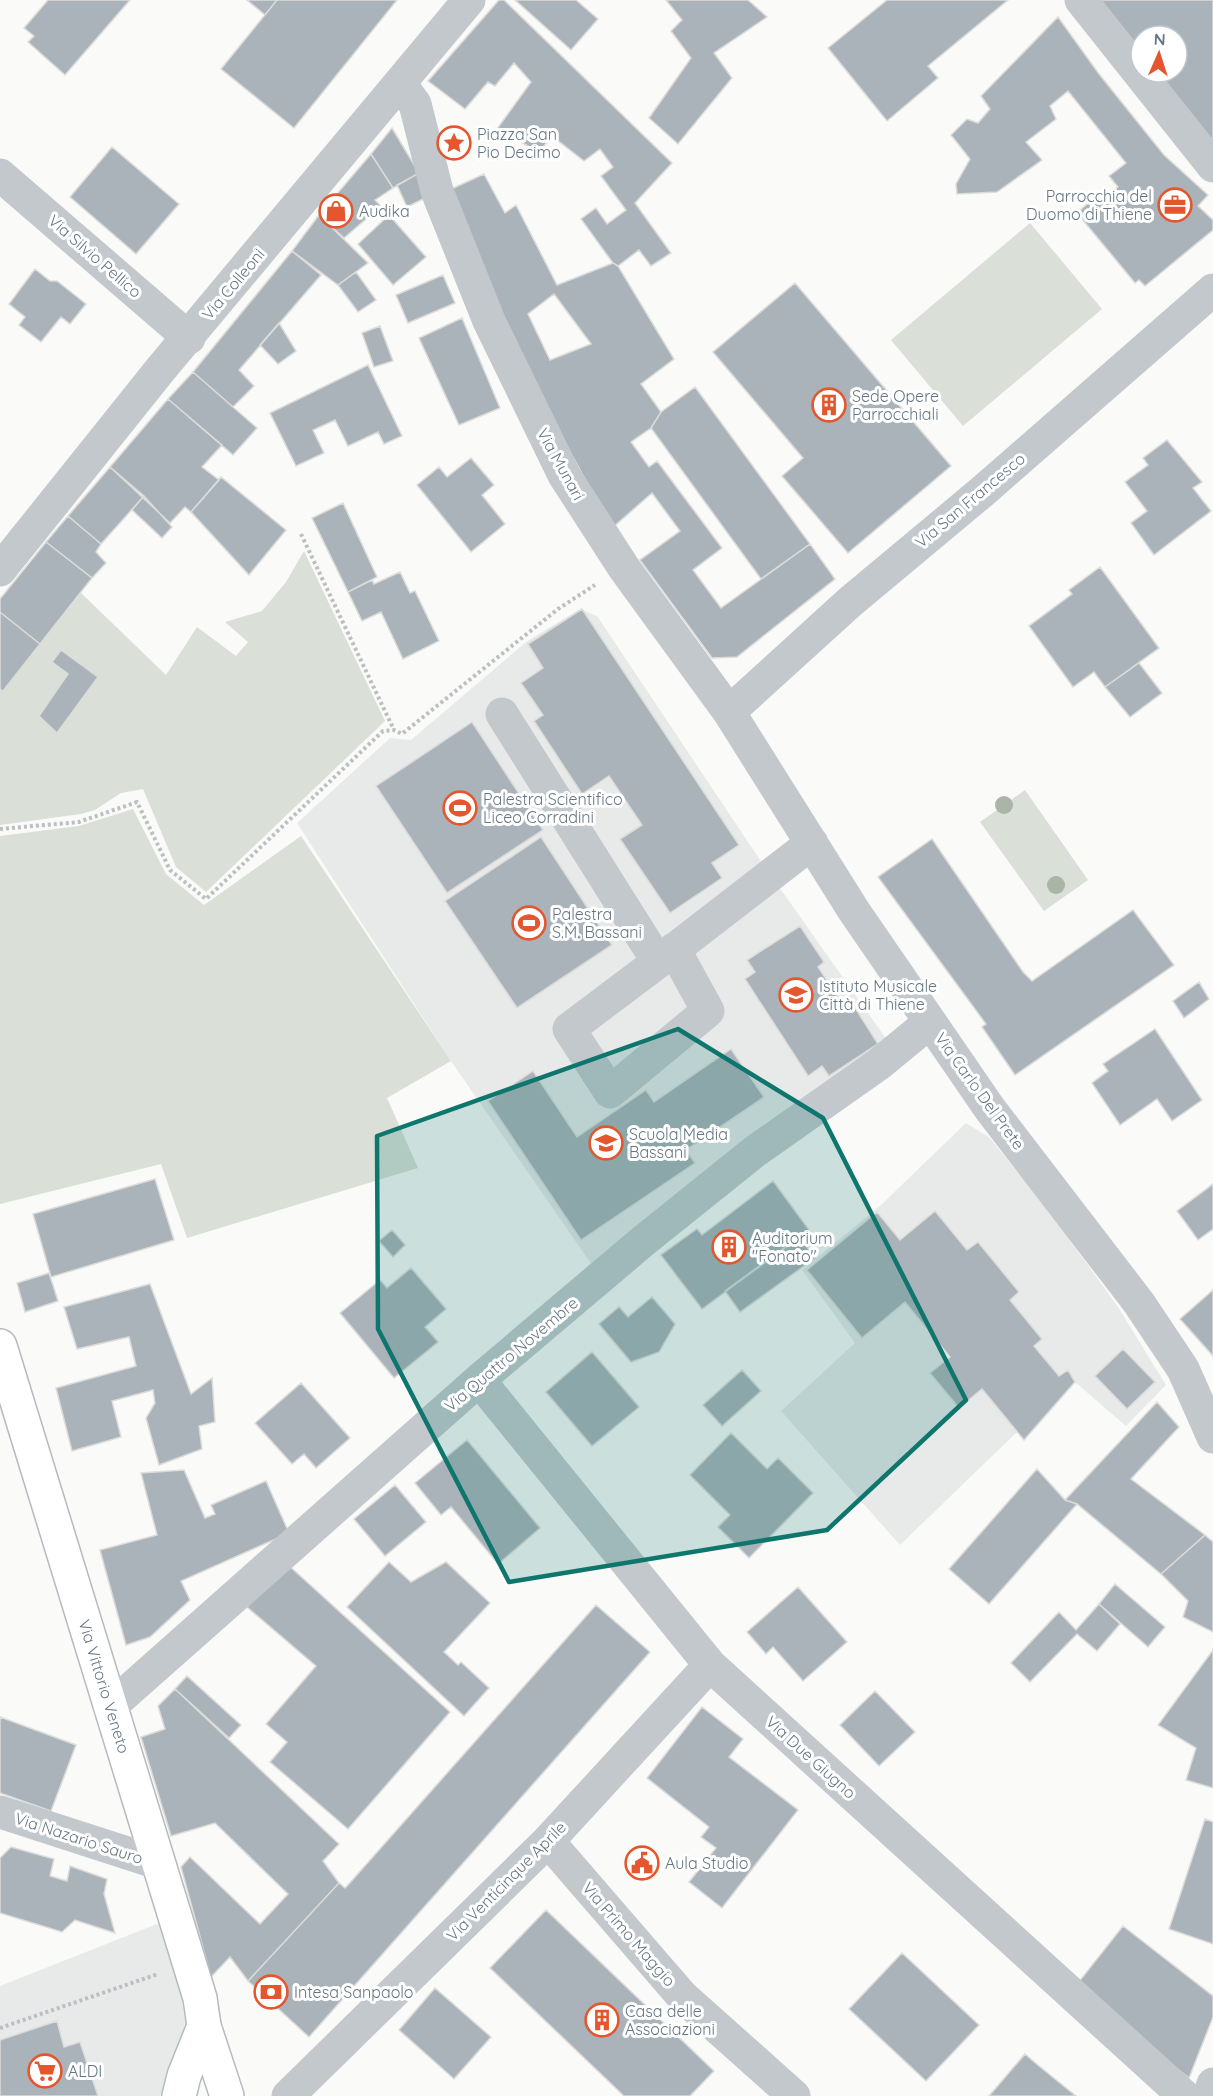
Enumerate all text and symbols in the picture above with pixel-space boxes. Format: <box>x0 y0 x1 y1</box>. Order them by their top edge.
north arrow <box>1129 24 1189 84</box>
text: N <box>1153 29 1166 49</box>
place label: Piazza San Pio Decimo <box>477 124 561 162</box>
place icon: Piazza San Pio Decimo <box>436 125 472 161</box>
place label: Parrocchia del Duomo di Thiene <box>1026 186 1152 224</box>
office icon: Parrocchia del Duomo di Thiene <box>1157 187 1193 223</box>
shop icon: Audika <box>318 193 354 229</box>
place label: Audika <box>359 201 410 221</box>
street label: Via Silvio Pellico <box>44 210 146 302</box>
street label: Via Colleoni <box>197 244 269 324</box>
place label: Sede Opere Parrocchiali <box>852 386 939 424</box>
building icon: Sede Opere Parrocchiali <box>811 387 847 423</box>
street label: Via Munari <box>533 425 589 503</box>
street label: Via San Francesco <box>911 448 1029 552</box>
place label: Palestra Scientifico Liceo Corradini <box>483 789 623 827</box>
sports icon: Palestra Scientifico Liceo Corradini <box>442 790 478 826</box>
place label: Palestra S.M. Bassani <box>552 904 642 942</box>
sports icon: Palestra S.M. Bassani <box>511 905 547 941</box>
place label: Istituto Musicale Città di Thiene <box>819 976 937 1014</box>
school or university icon: Istituto Musicale Città di Thiene <box>778 977 814 1013</box>
street label: Via Carlo Del Prete <box>931 1029 1029 1153</box>
place label: Scuola Media Bassani <box>629 1124 728 1162</box>
school or university icon: Scuola Media Bassani <box>588 1125 624 1161</box>
place label: Auditorium "Fonato" <box>752 1228 833 1266</box>
building icon: Auditorium "Fonato" <box>711 1229 747 1265</box>
street label: Via Quattro Novembre <box>440 1292 582 1416</box>
street label: Via Vittorio Veneto <box>74 1617 134 1756</box>
street label: Via Due Giugno <box>762 1711 860 1803</box>
street label: Via Nazario Sauro <box>12 1808 146 1868</box>
street label: Via Venticinque Aprile <box>442 1817 570 1945</box>
public building icon: Aula Studio <box>624 1845 660 1881</box>
place label: Aula Studio <box>665 1853 748 1873</box>
street label: Via Primo Maggio <box>578 1878 680 1990</box>
bank icon: Intesa Sanpaolo <box>253 1974 289 2010</box>
place label: Intesa Sanpaolo <box>294 1982 414 2002</box>
place label: Casa delle Associazioni <box>625 2001 715 2039</box>
building icon: Casa delle Associazioni <box>584 2002 620 2038</box>
supermarket icon: ALDI <box>27 2053 63 2089</box>
place label: ALDI <box>68 2061 102 2081</box>

